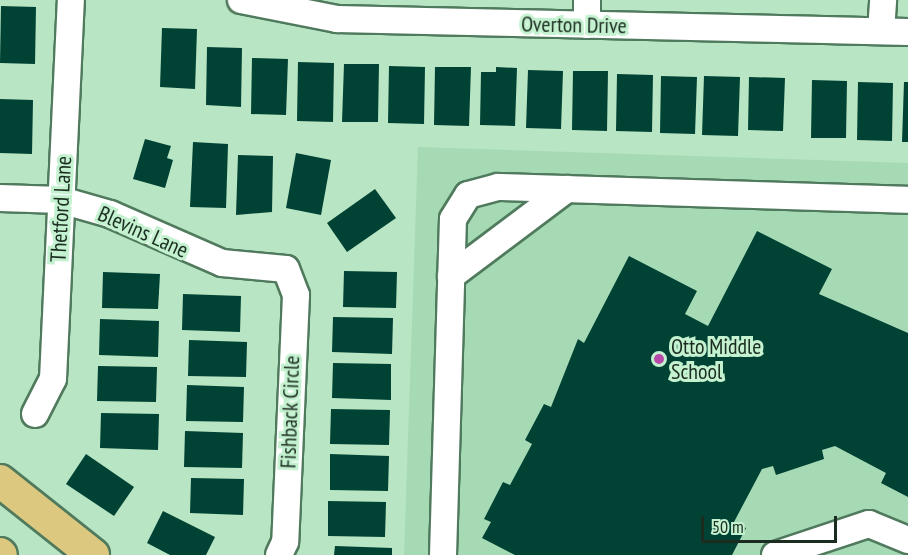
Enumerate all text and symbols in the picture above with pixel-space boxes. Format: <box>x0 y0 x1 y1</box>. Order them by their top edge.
street label: Overton Drive <box>521 11 627 39</box>
street label: Thetford Lane <box>45 155 77 263</box>
street label: Blevins Lane <box>94 200 192 264</box>
place label: Otto Middle School <box>671 333 761 384</box>
marker: Otto Middle School <box>652 352 666 366</box>
street label: Fishback Circle <box>275 355 305 469</box>
scale bar <box>704 504 840 542</box>
text: 50 m <box>712 515 744 538</box>

